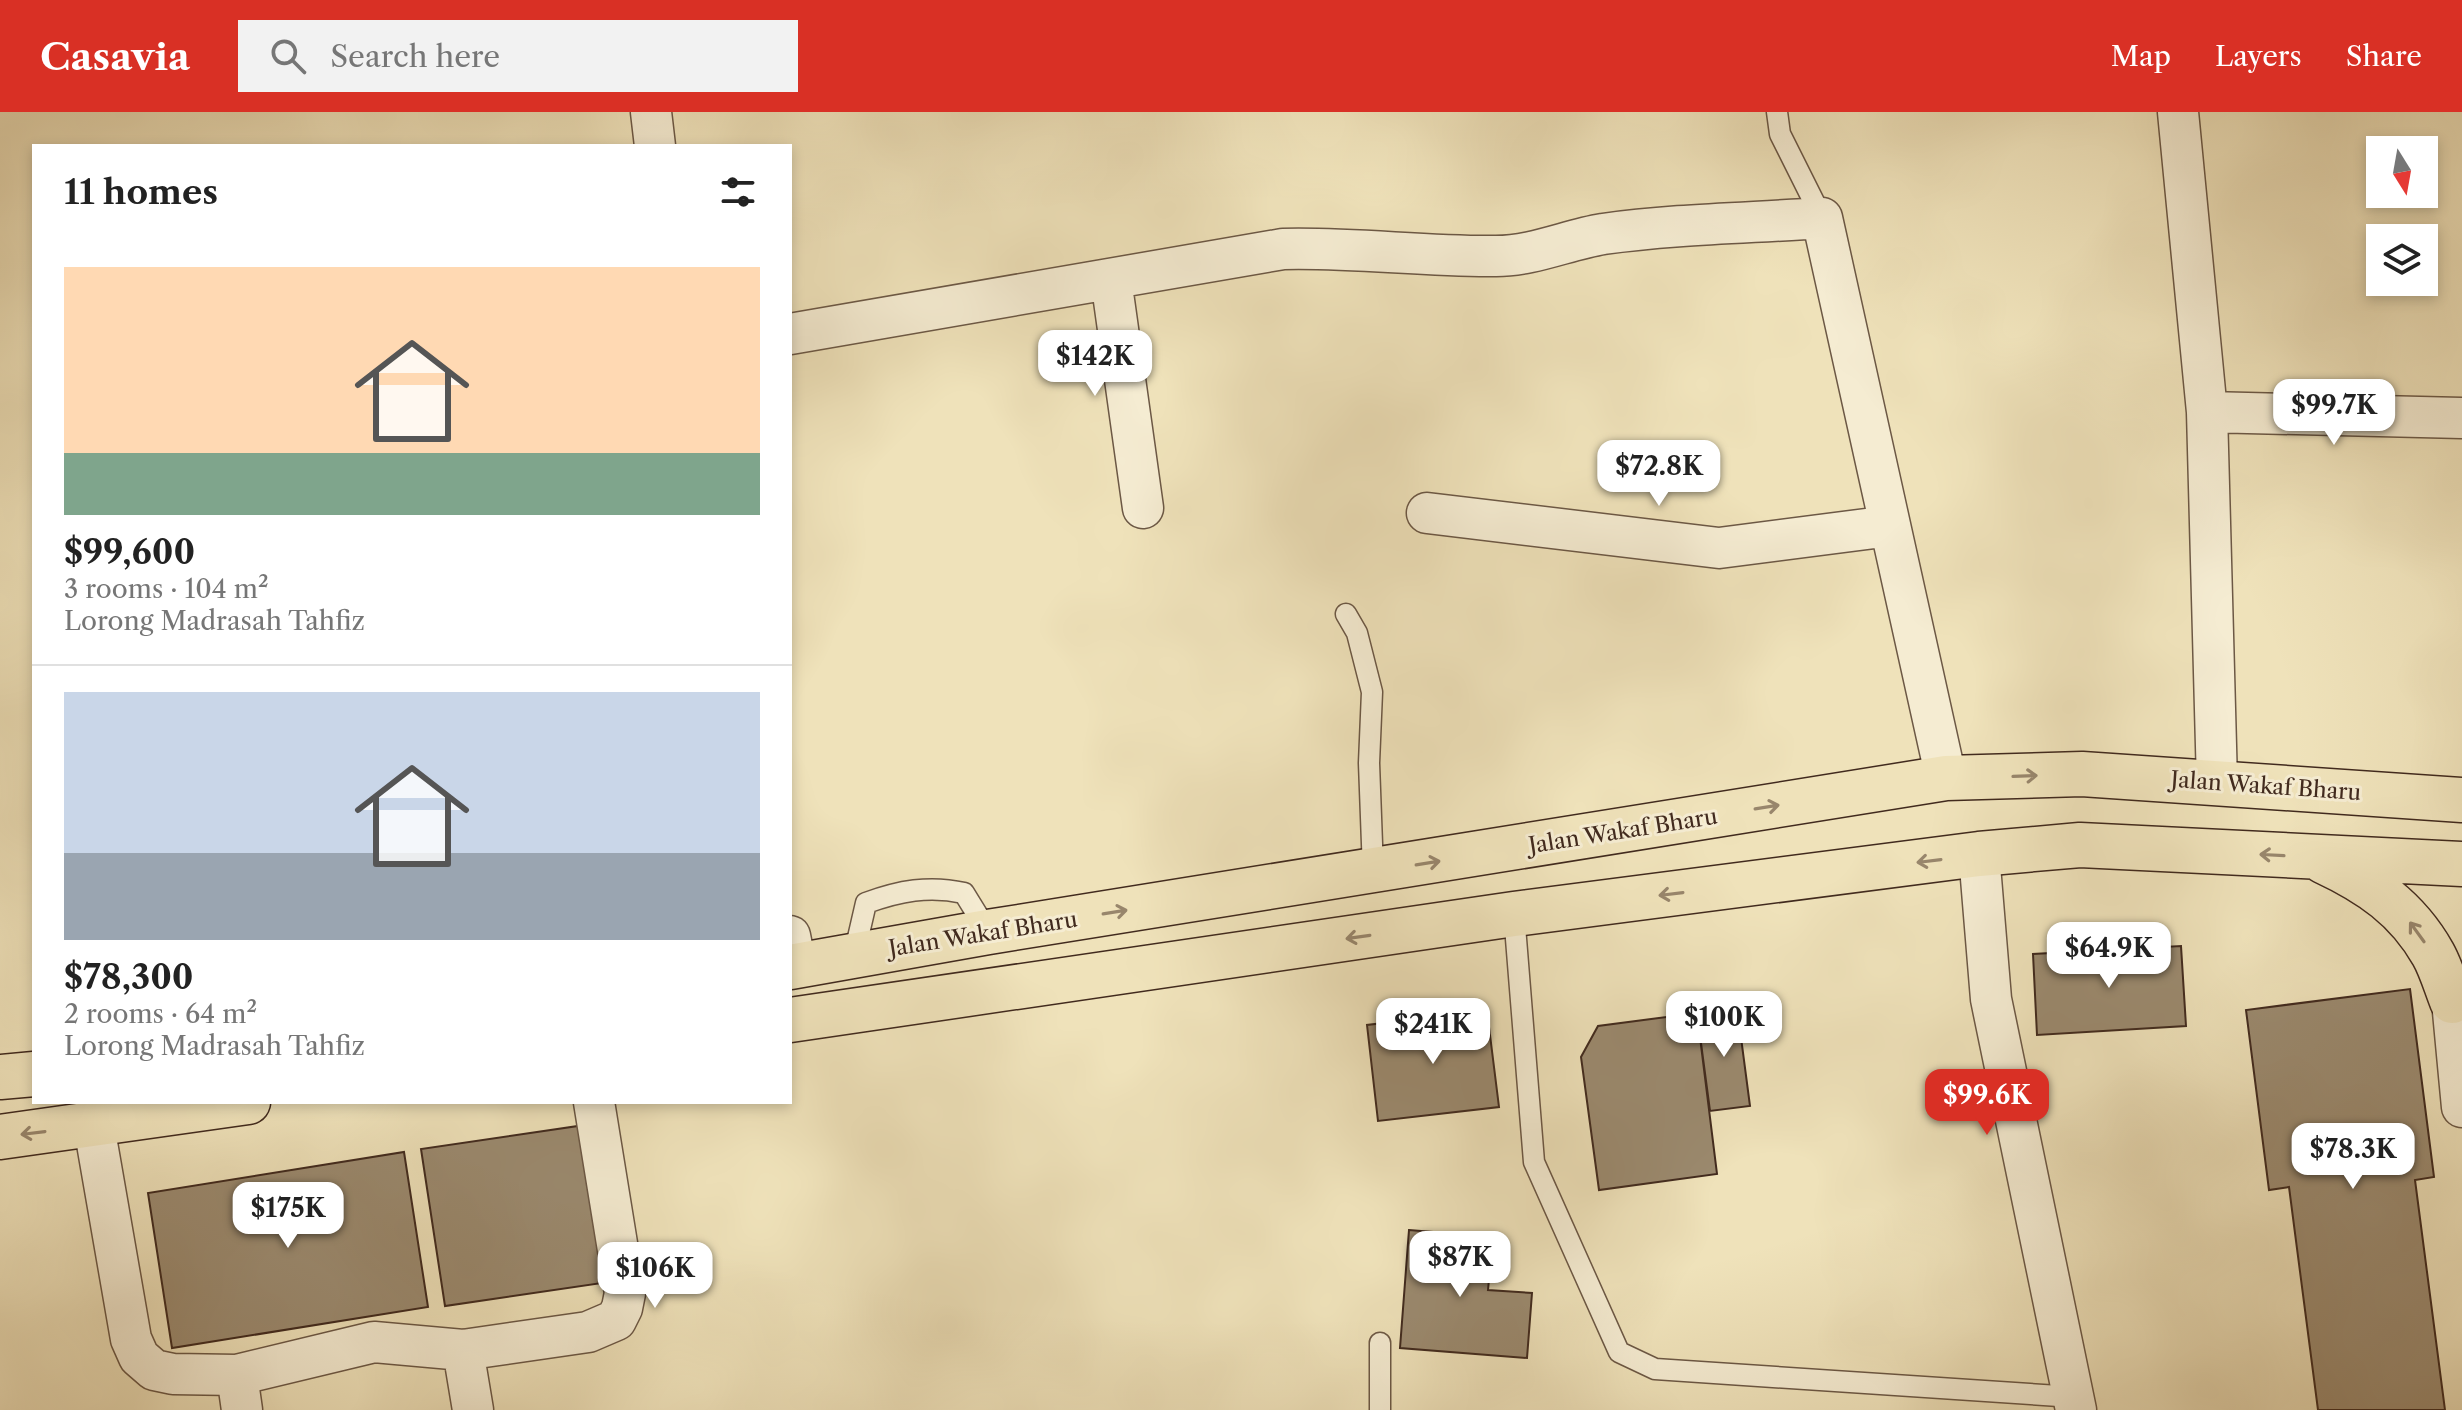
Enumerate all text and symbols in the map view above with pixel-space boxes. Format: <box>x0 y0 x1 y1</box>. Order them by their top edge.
search box <box>238 20 798 92</box>
text: Casavia <box>40 33 190 80</box>
icon: search <box>266 34 310 78</box>
text: Search here <box>330 38 500 75</box>
text: Map <box>2111 39 2171 73</box>
text: Layers <box>2215 39 2302 73</box>
text: Share <box>2346 39 2422 73</box>
north arrow <box>2366 136 2438 208</box>
map controls <box>2366 136 2438 296</box>
icon: filters <box>716 170 760 214</box>
text: 11 homes <box>64 171 218 213</box>
button: layers <box>2366 224 2438 296</box>
icon: home <box>340 319 484 463</box>
pin: $142K <box>1039 330 1151 398</box>
text: $142K <box>1056 340 1134 372</box>
pin: $99.7K <box>2269 379 2399 447</box>
text: $99.7K <box>2291 389 2377 421</box>
pin: $72.8K <box>1594 440 1724 508</box>
text: $72.8K <box>1615 450 1703 482</box>
text: $99,600 <box>64 531 195 573</box>
text: 3 rooms · 104 m² <box>64 573 269 605</box>
text: Lorong Madrasah Tahfiz <box>64 605 365 637</box>
icon: home <box>340 744 484 888</box>
street label: Jalan Wakaf Bharu <box>2167 766 2362 806</box>
one-way arrow <box>2011 768 2038 783</box>
one-way arrow <box>1754 799 1779 814</box>
street label: Jalan Wakaf Bharu <box>1524 803 1719 860</box>
one-way arrow <box>2259 847 2286 862</box>
one-way arrow <box>1414 854 1440 869</box>
one-way arrow <box>1917 854 1942 869</box>
one-way arrow <box>1659 887 1685 902</box>
one-way arrow <box>1102 904 1128 919</box>
street label: Jalan Wakaf Bharu <box>884 906 1079 963</box>
pin: $64.9K <box>2044 922 2174 990</box>
one-way arrow <box>2409 922 2426 943</box>
one-way arrow <box>1346 930 1372 945</box>
text: $64.9K <box>2065 932 2153 964</box>
text: $78,300 <box>64 956 194 998</box>
pin: $100K <box>1668 991 1780 1059</box>
text: 2 rooms · 64 m² <box>64 998 257 1030</box>
pin: $241K <box>1377 998 1489 1066</box>
text: $100K <box>1684 1001 1764 1033</box>
text: $241K <box>1394 1008 1472 1040</box>
text: Lorong Madrasah Tahfiz <box>64 1030 365 1062</box>
pin: $99.6K <box>1922 1069 2052 1137</box>
text: $99.6K <box>1943 1079 2031 1111</box>
pin: $78.3K <box>2288 1123 2418 1191</box>
one-way arrow <box>20 1126 46 1141</box>
text: $78.3K <box>2310 1133 2396 1165</box>
pin: $175K <box>232 1182 344 1250</box>
text: $175K <box>251 1192 325 1224</box>
pin: $87K <box>1413 1231 1507 1299</box>
text: $87K <box>1428 1241 1492 1273</box>
pin: $106K <box>599 1242 711 1310</box>
text: $106K <box>616 1252 694 1284</box>

